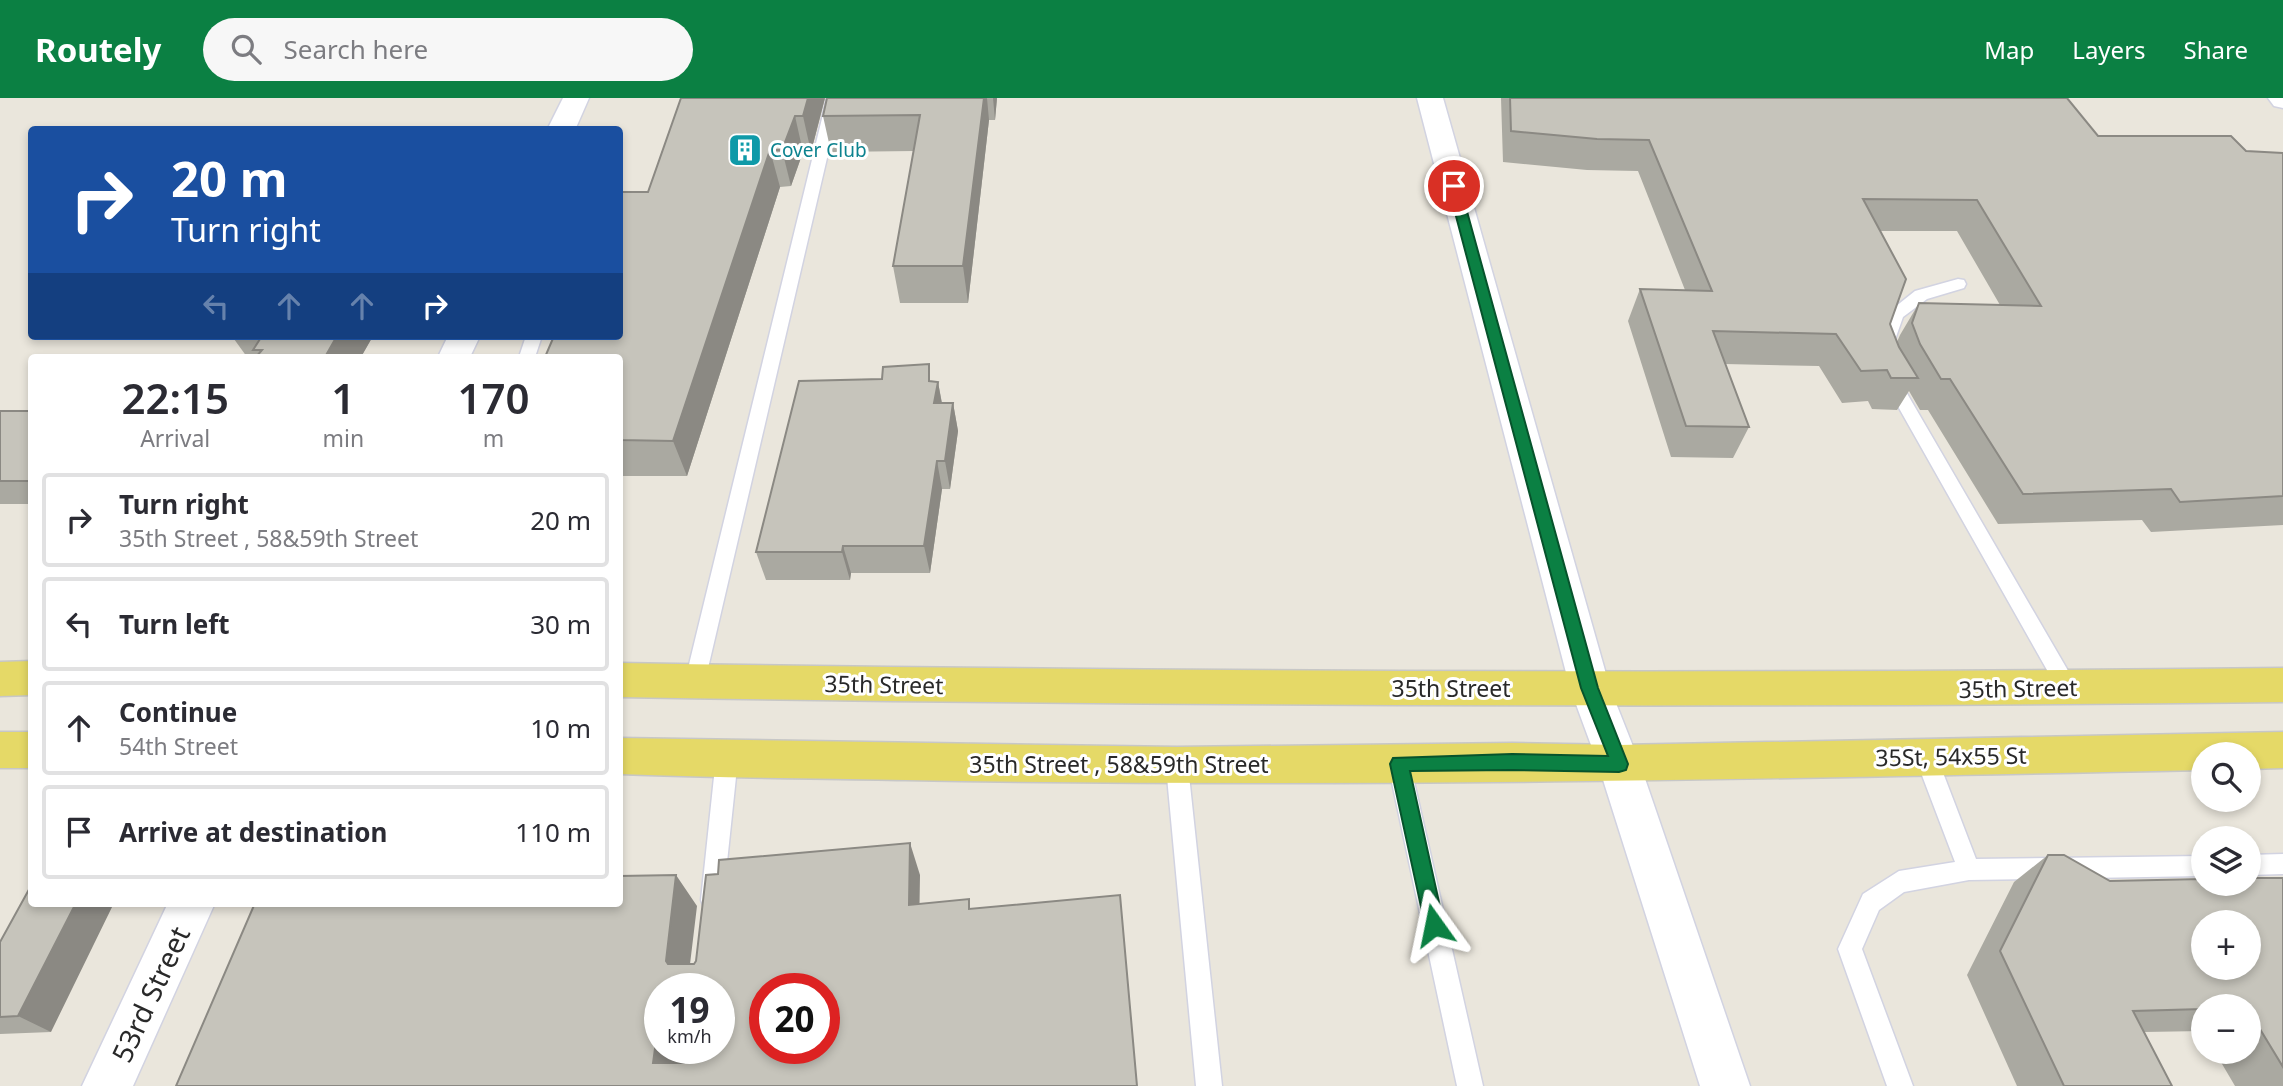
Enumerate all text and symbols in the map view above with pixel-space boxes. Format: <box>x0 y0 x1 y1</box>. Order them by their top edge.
search box <box>203 18 693 81</box>
text: Routely <box>35 27 161 72</box>
icon: search <box>227 30 265 68</box>
text: Search here <box>283 31 428 67</box>
text: Map <box>1984 33 2034 66</box>
text: Layers <box>2072 33 2146 66</box>
text: Share <box>2184 33 2248 66</box>
building icon: Cover Club <box>726 131 764 169</box>
place label: Cover Club <box>770 137 867 163</box>
text: 20 m <box>171 145 288 211</box>
icon: right <box>56 154 147 245</box>
pin <box>1424 156 1484 216</box>
icon: arrive <box>1435 167 1473 205</box>
text: Turn right <box>171 208 321 251</box>
icon: left <box>197 287 235 325</box>
icon: ahead <box>270 287 308 325</box>
icon: ahead <box>343 287 381 325</box>
icon: right <box>416 287 454 325</box>
text: 22:15 <box>121 369 229 426</box>
text: 1 <box>331 369 355 426</box>
text: 170 <box>458 369 530 426</box>
text: Arrival <box>140 422 210 454</box>
text: min <box>322 422 364 454</box>
text: m <box>483 422 504 454</box>
text: Turn right <box>119 486 249 522</box>
icon: right <box>60 501 98 539</box>
text: 20 m <box>530 502 591 538</box>
text: 35th Street , 58&59th Street <box>119 522 418 554</box>
icon: left <box>60 605 98 643</box>
text: Turn left <box>119 606 230 642</box>
text: 30 m <box>530 606 591 642</box>
street label: 35th Street <box>824 667 944 701</box>
street label: 35th Street <box>1958 671 2078 705</box>
street label: 35th Street <box>1391 672 1511 704</box>
text: Continue <box>119 694 237 730</box>
icon: ahead <box>60 709 98 747</box>
text: 10 m <box>530 710 591 746</box>
text: 54th Street <box>119 730 238 762</box>
street label: 35St, 54x55 St <box>1875 739 2027 773</box>
map controls <box>2191 742 2261 1064</box>
button: search <box>2191 742 2261 812</box>
street label: 35th Street , 58&59th Street <box>969 748 1269 780</box>
icon: arrive <box>60 813 98 851</box>
text: Arrive at destination <box>119 814 388 850</box>
text: 110 m <box>515 814 591 850</box>
button: layers <box>2191 826 2261 896</box>
position arrow <box>1397 888 1471 962</box>
button: + <box>2191 910 2261 980</box>
street label: 53rd Street <box>102 920 198 1068</box>
speed limit sign: 20 <box>749 973 840 1064</box>
text: 19 <box>669 986 710 1033</box>
button: − <box>2191 994 2261 1064</box>
text: km/h <box>667 1024 712 1048</box>

